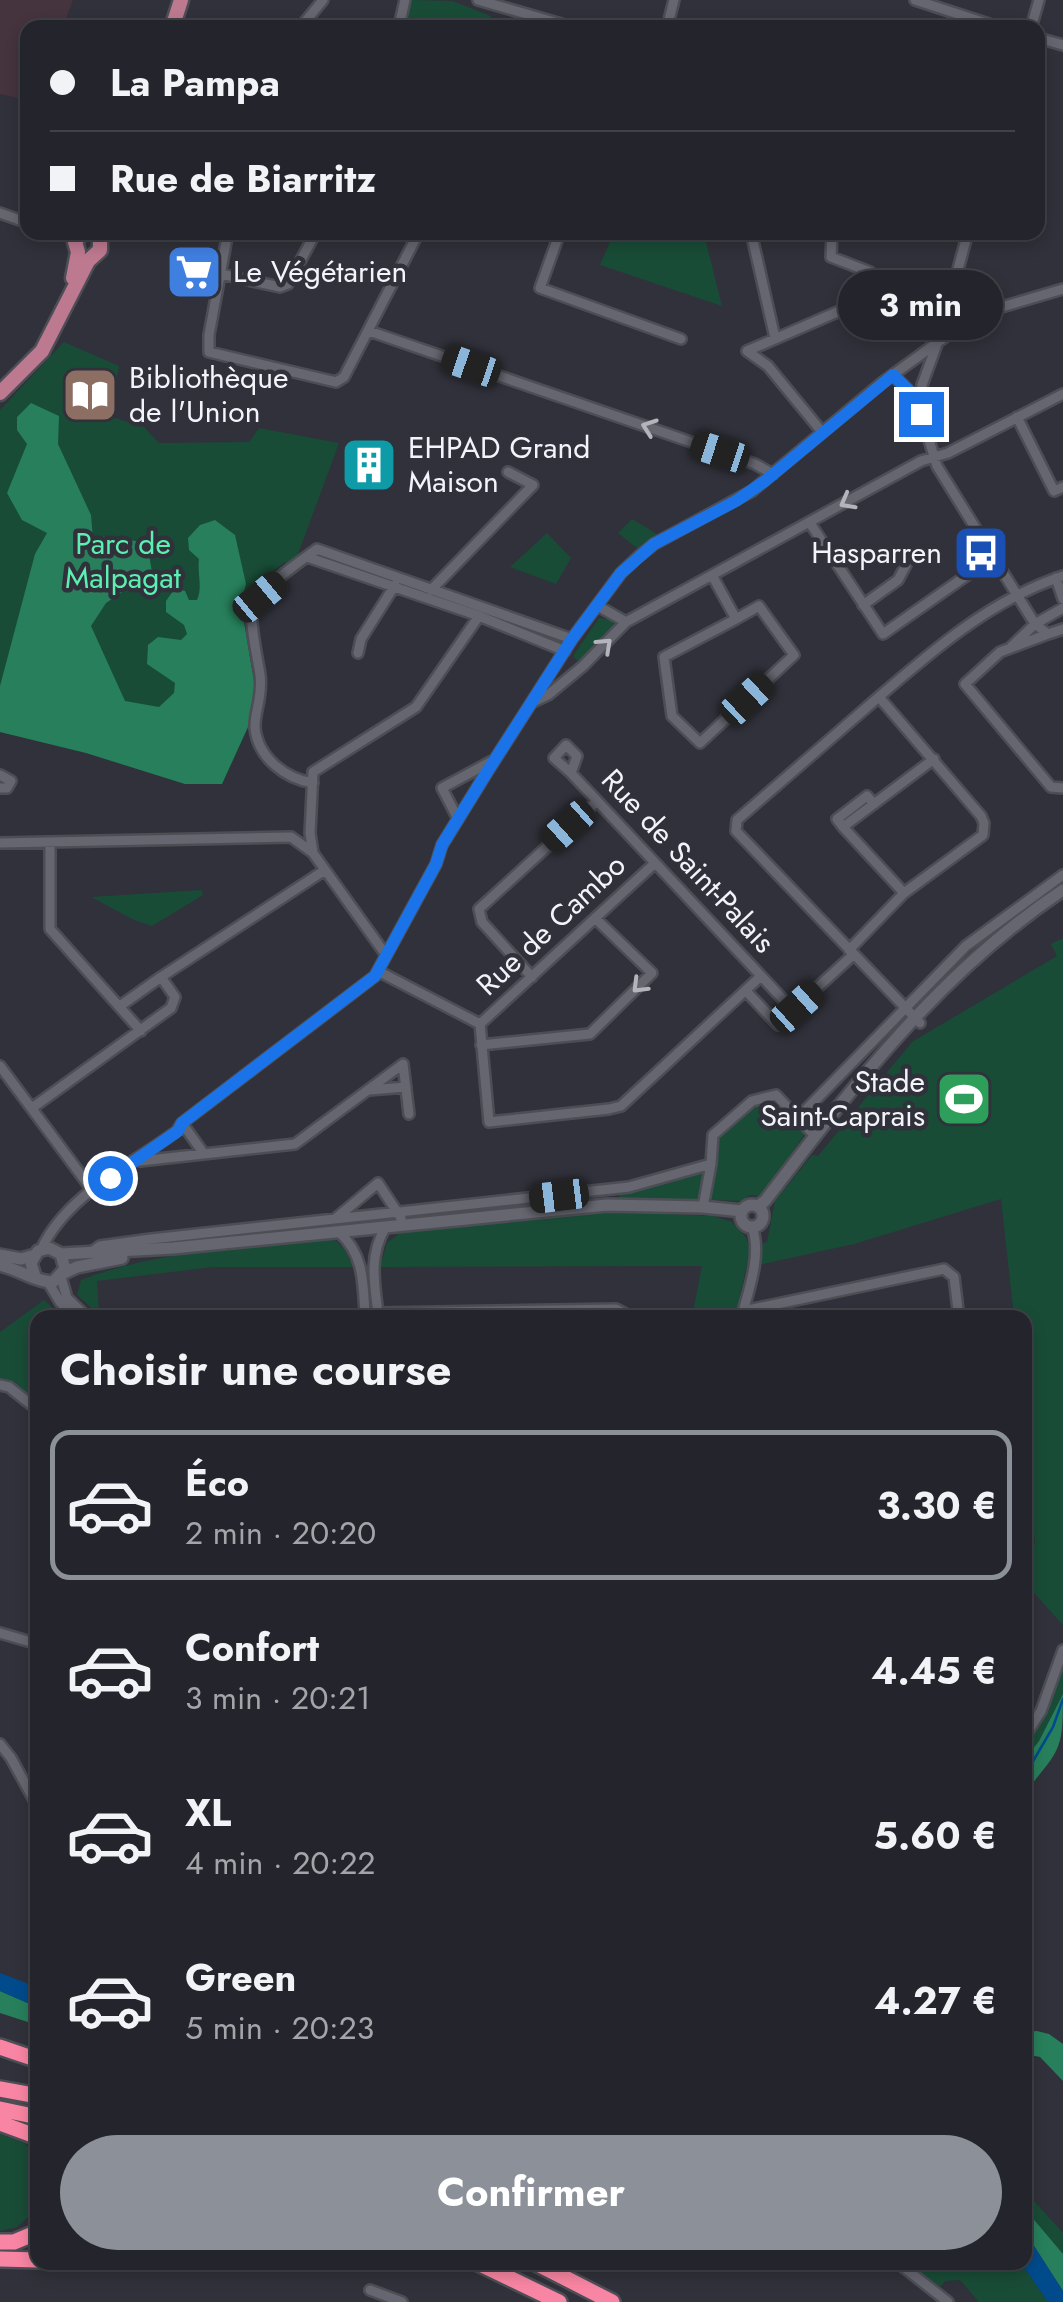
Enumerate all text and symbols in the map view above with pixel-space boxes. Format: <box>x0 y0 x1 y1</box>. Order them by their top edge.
text: La Pampa <box>110 55 280 110</box>
text: Rue de Biarritz <box>110 151 376 206</box>
supermarket icon: Le Végétarien <box>164 242 224 302</box>
place label: Le Végétarien <box>233 250 407 293</box>
callout: 3 min <box>838 269 1004 339</box>
text: 3 min <box>879 282 962 328</box>
car <box>438 342 504 390</box>
place label: Bibliothèque de l'Union <box>129 356 288 433</box>
library icon: Bibliothèque de l'Union <box>60 365 120 425</box>
route end <box>899 392 944 437</box>
one-way arrow <box>641 419 659 439</box>
place label: EHPAD Grand Maison <box>408 426 590 503</box>
car <box>687 428 753 476</box>
building icon: EHPAD Grand Maison <box>339 435 399 495</box>
one-way arrow <box>840 490 858 510</box>
park label: Parc de Malpagat <box>65 522 182 599</box>
bus stop icon: Hasparren <box>951 523 1011 583</box>
place label: Hasparren <box>811 531 942 574</box>
car <box>227 566 293 628</box>
one-way arrow <box>593 639 612 657</box>
car <box>715 668 779 730</box>
street label: Rue de Saint-Palais <box>592 759 785 962</box>
car <box>536 795 600 857</box>
street label: Rue de Cambo <box>466 844 635 1005</box>
one-way arrow <box>633 974 651 992</box>
car <box>765 976 829 1038</box>
place label: Stade Saint-Caprais <box>760 1060 925 1137</box>
sports icon: Stade Saint-Caprais <box>934 1069 994 1129</box>
route start <box>88 1156 133 1201</box>
car <box>527 1177 591 1215</box>
text: Choisir une course <box>60 1337 452 1402</box>
text: Éco <box>185 1455 249 1510</box>
icon: car <box>65 1460 155 1550</box>
text: 3.30 € <box>877 1478 997 1533</box>
text: 2 min · 20:20 <box>185 1510 376 1556</box>
text: Confort <box>185 1620 319 1675</box>
icon: car <box>65 1625 155 1715</box>
text: 4.45 € <box>871 1643 997 1698</box>
text: 3 min · 20:21 <box>185 1675 371 1721</box>
text: XL <box>185 1785 231 1840</box>
icon: car <box>65 1790 155 1880</box>
text: 5.60 € <box>873 1808 997 1863</box>
text: 4 min · 20:22 <box>185 1840 376 1886</box>
text: Green <box>185 1950 296 2005</box>
icon: car <box>65 1955 155 2045</box>
text: 4.27 € <box>874 1973 997 2028</box>
text: 5 min · 20:23 <box>185 2005 374 2051</box>
button: Confirmer <box>60 2135 1002 2250</box>

